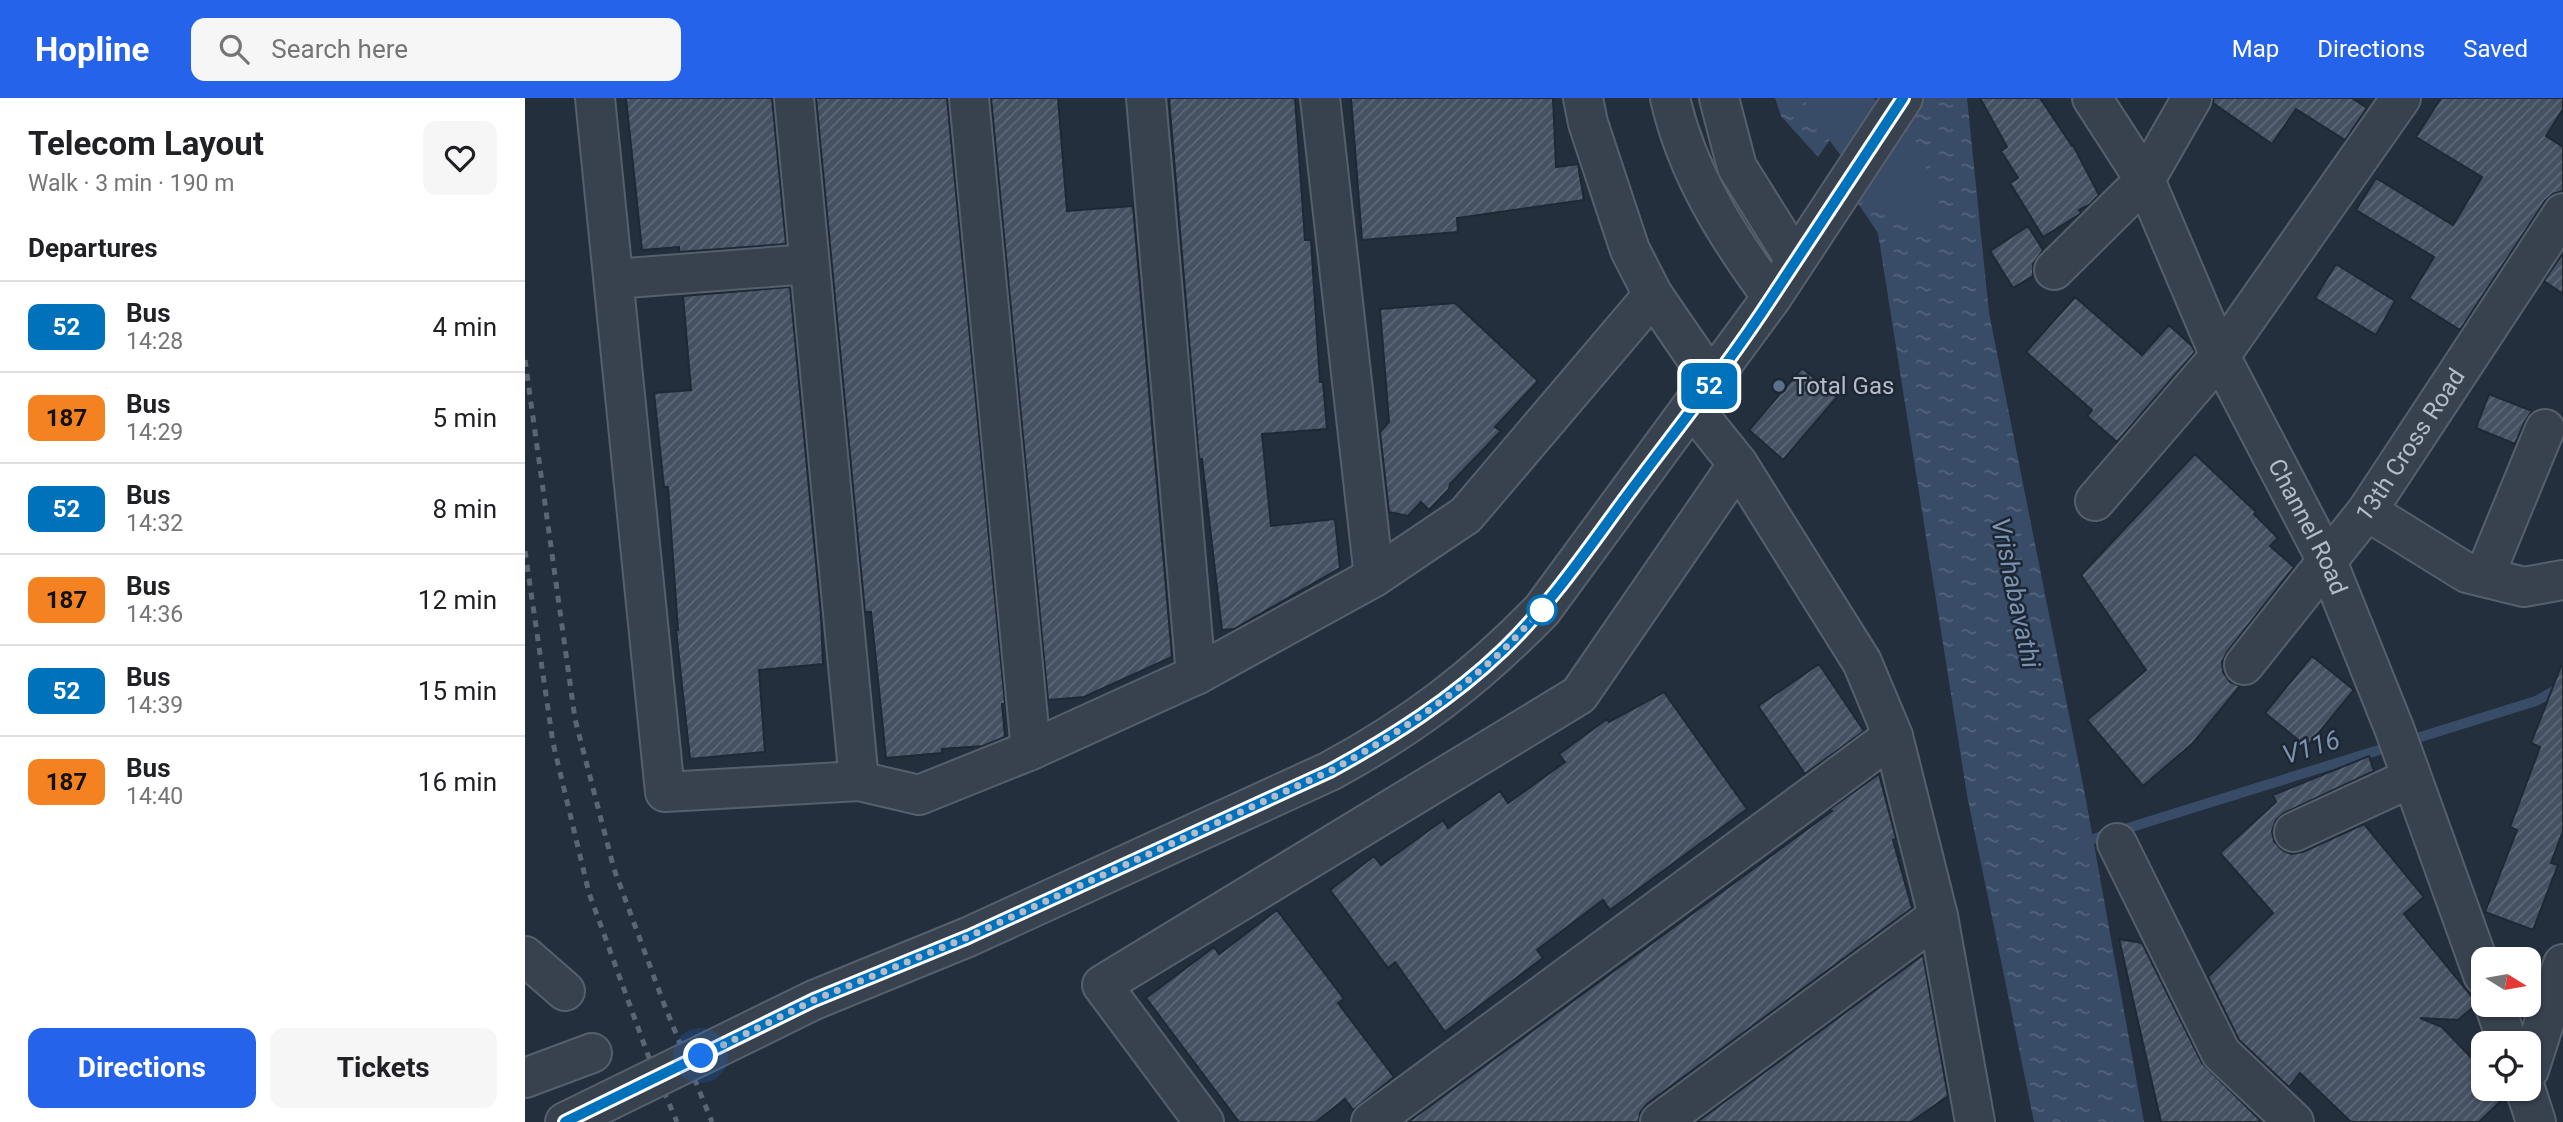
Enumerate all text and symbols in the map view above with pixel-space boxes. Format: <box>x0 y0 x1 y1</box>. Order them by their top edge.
search box <box>191 18 681 81</box>
text: Hopline <box>35 30 149 69</box>
icon: search <box>215 30 253 68</box>
text: Search here <box>271 34 408 64</box>
text: Map <box>2232 35 2279 63</box>
text: Directions <box>2317 35 2425 63</box>
text: Saved <box>2463 35 2528 63</box>
button: heart <box>423 121 497 195</box>
text: Telecom Layout <box>28 124 264 163</box>
text: Walk · 3 min · 190 m <box>28 170 234 197</box>
text: Departures <box>28 233 158 263</box>
text: Bus <box>126 298 171 328</box>
text: 4 min <box>432 312 497 342</box>
text: 52 <box>53 313 80 341</box>
text: 14:28 <box>126 328 183 355</box>
line badge: 52 <box>1677 363 1741 409</box>
street label: 13th Cross Road <box>2350 363 2471 527</box>
text: 52 <box>1695 372 1723 400</box>
place label: Total Gas <box>1793 372 1894 400</box>
marker: Total Gas <box>1771 378 1787 394</box>
text: Bus <box>126 389 171 419</box>
text: 5 min <box>432 403 497 433</box>
text: 187 <box>46 404 87 432</box>
text: 14:29 <box>126 419 183 446</box>
street label: Channel Road <box>2262 454 2353 599</box>
text: Bus <box>126 480 171 510</box>
text: 8 min <box>432 494 497 524</box>
text: 52 <box>53 495 80 523</box>
text: 14:32 <box>126 510 183 537</box>
water label: Vrishabavathi <box>1985 515 2047 672</box>
text: Bus <box>126 571 171 601</box>
text: 12 min <box>418 585 497 615</box>
text: 187 <box>46 586 87 614</box>
unlabelled marker <box>1527 595 1557 625</box>
text: 14:36 <box>126 601 183 628</box>
text: Bus <box>126 662 171 692</box>
text: 15 min <box>418 676 497 706</box>
text: 52 <box>53 677 80 705</box>
text: 14:39 <box>126 692 183 719</box>
water label: V116 <box>2279 724 2343 770</box>
text: Bus <box>126 753 171 783</box>
text: 16 min <box>418 767 497 797</box>
text: 187 <box>46 768 87 796</box>
text: 14:40 <box>126 783 183 810</box>
north arrow <box>2471 947 2541 1017</box>
map controls <box>2471 947 2541 1101</box>
button: Directions <box>28 1028 256 1108</box>
button: Tickets <box>270 1028 497 1108</box>
button: locate <box>2471 1031 2541 1101</box>
your location <box>683 1038 718 1073</box>

